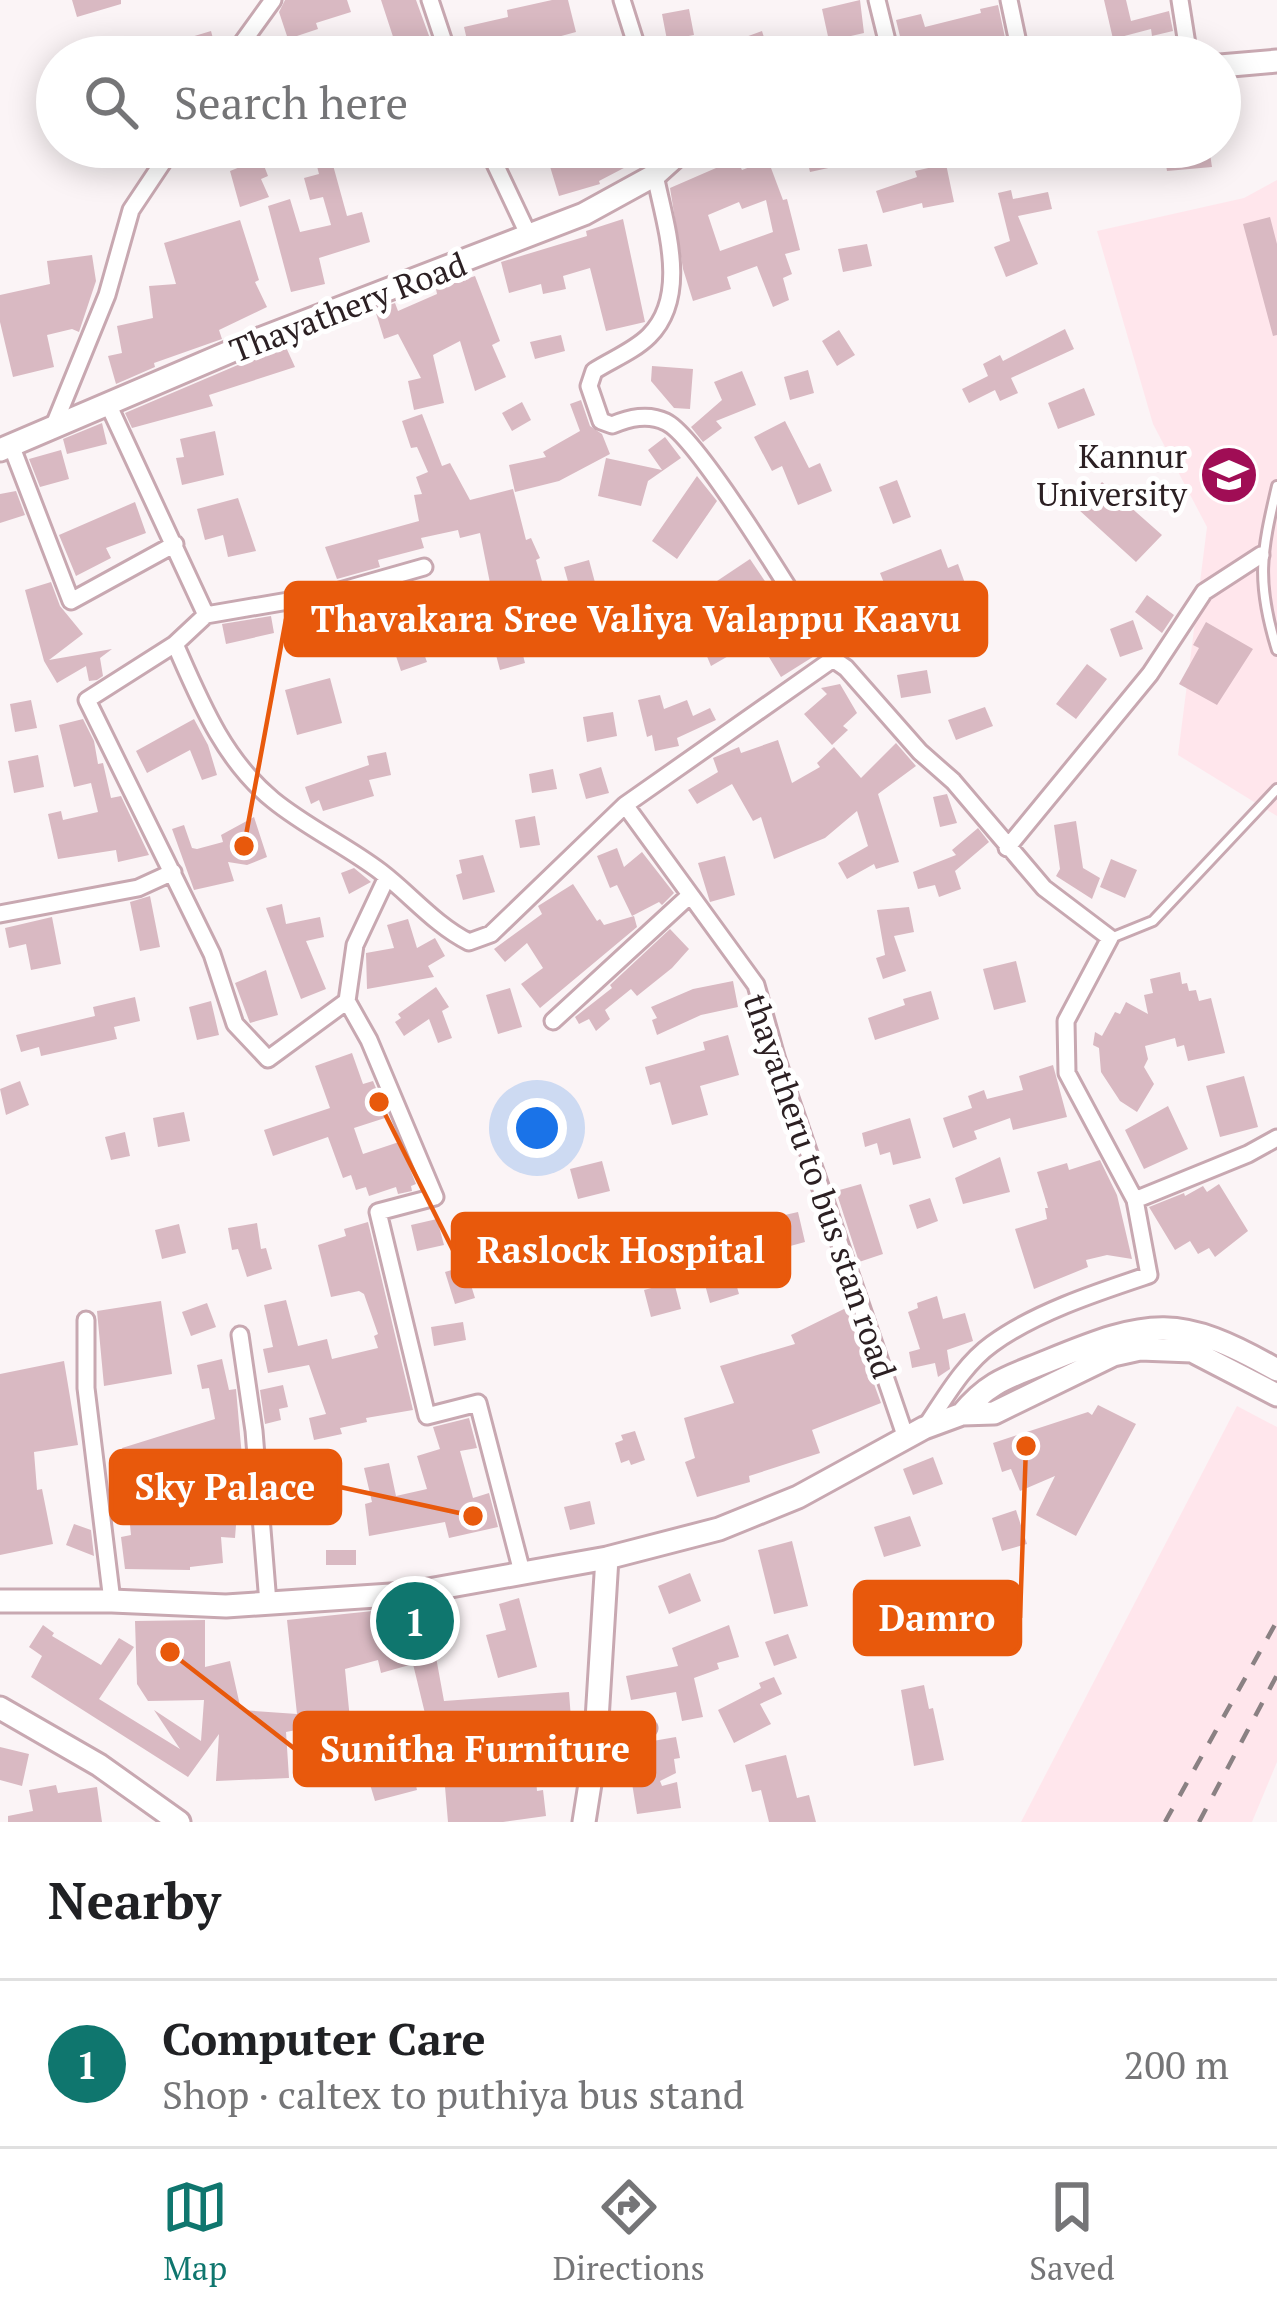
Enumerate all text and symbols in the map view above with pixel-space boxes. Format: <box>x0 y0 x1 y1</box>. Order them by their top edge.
search box <box>36 36 1241 168</box>
icon: search <box>78 69 144 135</box>
text: Search here <box>174 72 408 132</box>
street label: Thayathery Road <box>224 242 472 371</box>
place label: Kannur University <box>1037 434 1188 515</box>
school or university icon: Kannur University <box>1198 444 1260 506</box>
callout: Thavakara Sree Valiya Valappu Kaavu <box>286 583 986 655</box>
text: Thavakara Sree Valiya Valappu Kaavu <box>311 595 961 642</box>
street label: thayatheru to bus stan road <box>734 988 907 1384</box>
your location <box>507 1098 567 1158</box>
callout: Raslock Hospital <box>453 1214 789 1286</box>
text: Raslock Hospital <box>477 1226 765 1273</box>
callout: Sky Palace <box>111 1451 340 1523</box>
text: Sky Palace <box>135 1463 315 1510</box>
pin: 1 <box>376 1576 454 1666</box>
callout: Damro <box>855 1582 1020 1654</box>
text: Damro <box>879 1594 995 1641</box>
callout: Sunitha Furniture <box>295 1713 654 1785</box>
text: Sunitha Furniture <box>320 1725 630 1772</box>
text: Nearby <box>48 1866 221 1934</box>
text: Computer Care <box>162 2008 486 2068</box>
text: 1 <box>76 2038 98 2090</box>
text: 200 m <box>1124 2038 1229 2090</box>
text: Shop · caltex to puthiya bus stand <box>162 2068 744 2120</box>
tab: Map <box>162 2174 228 2289</box>
tab: Directions <box>553 2174 705 2289</box>
tab: Saved <box>1029 2174 1115 2289</box>

